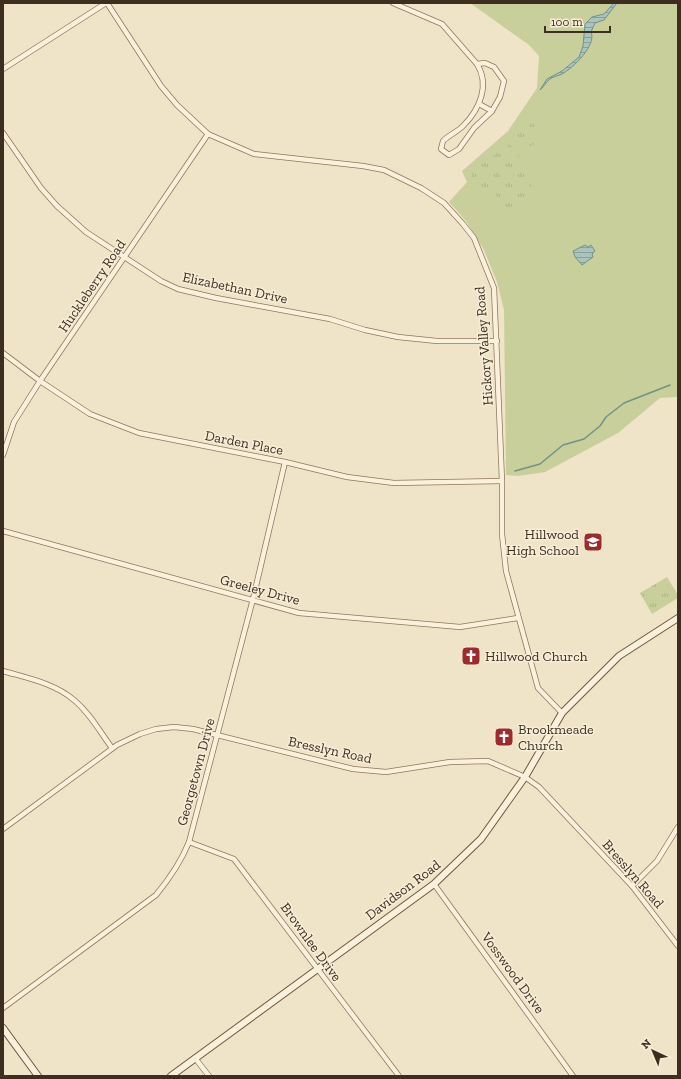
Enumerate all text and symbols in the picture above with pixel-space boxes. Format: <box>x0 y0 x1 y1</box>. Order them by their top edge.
scale bar <box>545 8 610 34</box>
text: 100 m <box>551 15 583 29</box>
street label: Huckleberry Road <box>55 236 129 336</box>
street label: Elizabethan Drive <box>181 269 290 308</box>
street label: Hickory Valley Road <box>471 286 497 406</box>
street label: Darden Place <box>203 427 285 459</box>
place label: Hillwood High School <box>506 526 579 559</box>
school or university icon: Hillwood High School <box>582 531 604 553</box>
street label: Greeley Drive <box>218 571 302 609</box>
church icon: Hillwood Church <box>460 645 482 667</box>
place label: Hillwood Church <box>485 648 588 665</box>
street label: Georgetown Drive <box>173 716 219 828</box>
place label: Brookmeade Church <box>518 721 594 754</box>
church icon: Brookmeade Church <box>493 726 515 748</box>
street label: Bresslyn Road <box>287 733 374 767</box>
street label: Bresslyn Road <box>599 836 668 912</box>
street label: Davidson Road <box>362 856 444 924</box>
street label: Brownlee Drive <box>277 899 345 985</box>
street label: Vosswood Drive <box>477 928 548 1017</box>
north arrow <box>633 1031 673 1071</box>
text: N <box>639 1036 654 1052</box>

